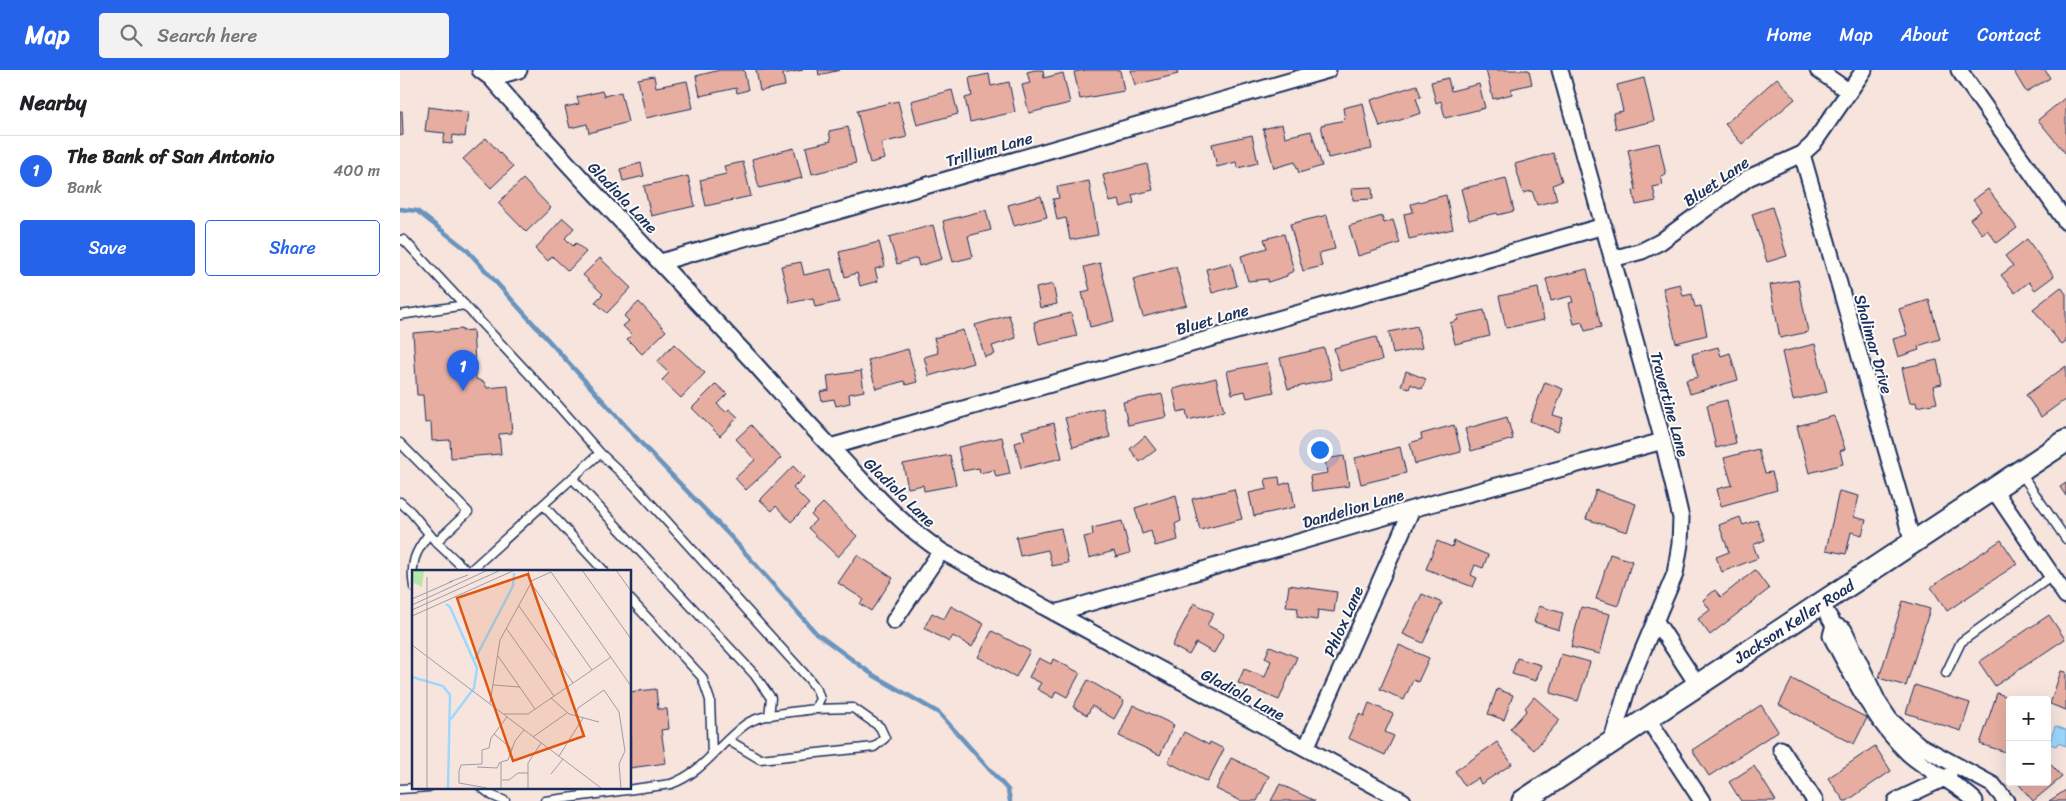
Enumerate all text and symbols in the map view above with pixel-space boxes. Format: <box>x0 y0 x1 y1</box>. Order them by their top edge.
search box <box>99 13 449 58</box>
text: Map <box>25 14 69 56</box>
text: Search here <box>157 19 257 52</box>
text: Home <box>1767 19 1812 51</box>
text: Map <box>1840 19 1873 51</box>
text: About <box>1901 19 1949 51</box>
text: Contact <box>1977 19 2041 51</box>
icon: search <box>117 21 145 49</box>
text: Nearby <box>20 84 86 122</box>
street label: Trillium Lane <box>942 123 1036 176</box>
text: The Bank of San Antonio <box>67 140 275 173</box>
street label: Bluet Lane <box>1677 148 1755 214</box>
street label: Gladiola Lane <box>580 154 665 241</box>
text: 1 <box>33 156 39 185</box>
text: 400 m <box>333 156 380 185</box>
text: Bank <box>67 173 102 202</box>
button: Save <box>20 220 195 276</box>
button: Share <box>205 220 380 276</box>
street label: Shalimar Drive <box>1845 291 1902 397</box>
street label: Bluet Lane <box>1172 295 1252 344</box>
street label: Travertine Lane <box>1641 348 1698 461</box>
pin: 1 <box>447 350 479 391</box>
your location <box>1307 437 1333 463</box>
street label: Gladiola Lane <box>857 450 943 535</box>
street label: Dandelion Lane <box>1299 480 1408 537</box>
inset map <box>412 570 631 788</box>
street label: Jackson Keller Road <box>1727 570 1862 672</box>
street label: Phlox Lane <box>1315 581 1372 661</box>
street label: Gladiola Lane <box>1195 660 1290 729</box>
map controls <box>2006 696 2051 786</box>
button: + <box>2006 696 2051 741</box>
button: − <box>2006 741 2051 786</box>

